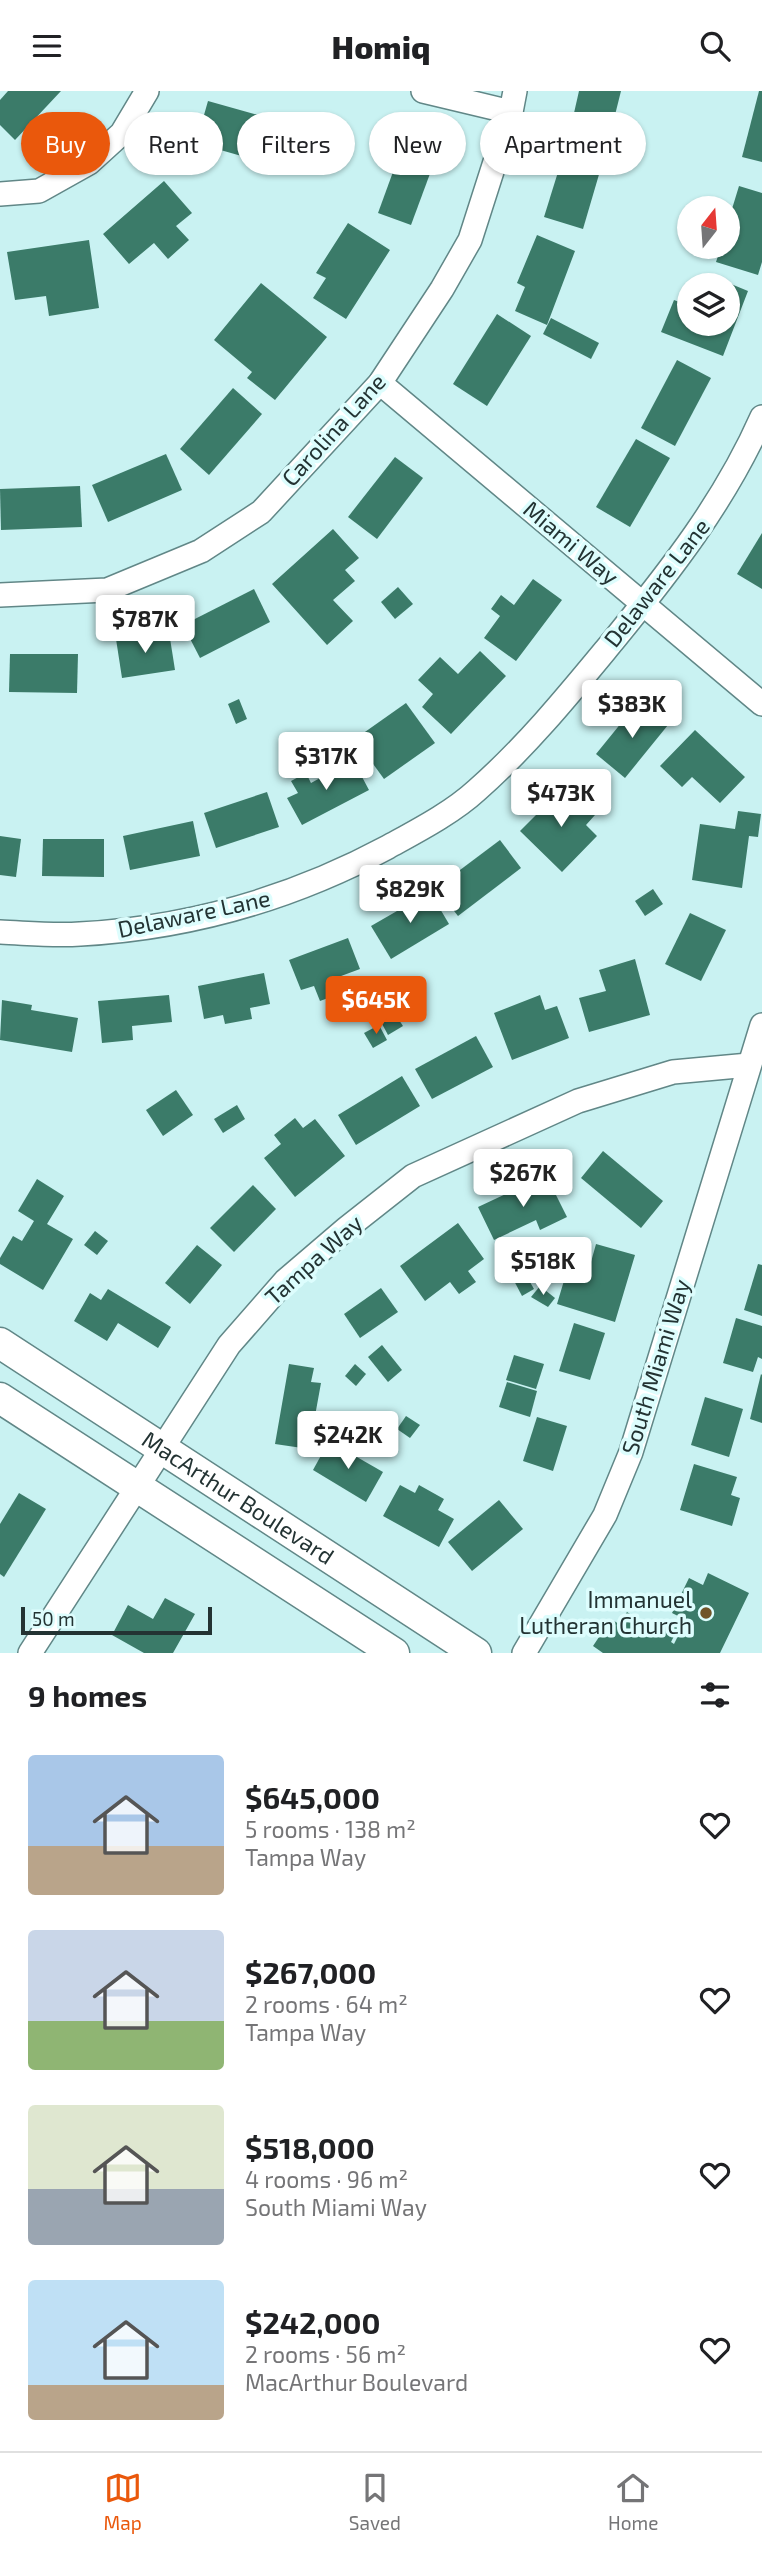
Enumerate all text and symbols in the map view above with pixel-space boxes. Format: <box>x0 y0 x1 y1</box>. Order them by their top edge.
icon: menu <box>28 27 66 65</box>
text: Homiq <box>332 27 430 65</box>
icon: search <box>696 27 734 65</box>
chip: Buy <box>21 112 110 175</box>
chip: Rent <box>124 112 223 175</box>
chip: Filters <box>237 112 355 175</box>
chip: New <box>369 112 466 175</box>
chip: Apartment <box>480 112 646 175</box>
north arrow <box>677 196 740 259</box>
map controls <box>677 196 740 336</box>
button: layers <box>677 273 740 336</box>
street label: Carolina Lane <box>275 367 391 491</box>
street label: Miami Way <box>518 494 625 590</box>
street label: Delaware Lane <box>597 513 715 652</box>
pin: $787K <box>96 595 194 655</box>
text: $787K <box>112 604 178 632</box>
pin: $383K <box>583 681 681 740</box>
text: $383K <box>598 689 666 717</box>
pin: $317K <box>277 733 375 792</box>
text: $317K <box>294 741 358 769</box>
pin: $473K <box>512 769 610 829</box>
text: $473K <box>527 778 595 806</box>
pin: $829K <box>361 865 459 925</box>
text: $829K <box>375 874 445 902</box>
street label: Delaware Lane <box>115 883 273 943</box>
pin: $645K <box>327 977 425 1036</box>
text: $645K <box>342 985 410 1013</box>
pin: $267K <box>474 1149 572 1209</box>
text: $267K <box>490 1158 557 1186</box>
street label: Tampa Way <box>259 1208 368 1310</box>
pin: $518K <box>494 1237 592 1297</box>
text: $518K <box>511 1246 575 1274</box>
street label: South Miami Way <box>615 1276 695 1458</box>
pin: $242K <box>299 1411 397 1471</box>
text: $242K <box>313 1420 383 1448</box>
street label: MacArthur Boulevard <box>137 1424 340 1570</box>
place label: Immanuel Lutheran Church <box>519 1585 692 1639</box>
scale bar <box>21 1604 212 1636</box>
marker: Immanuel Lutheran Church <box>698 1605 714 1621</box>
text: 50 m <box>32 1607 75 1630</box>
icon: filters <box>696 1676 734 1714</box>
text: 9 homes <box>28 1677 147 1713</box>
text: $645,000 <box>245 1779 380 1815</box>
icon: home <box>84 1783 168 1867</box>
icon: heart <box>696 1806 734 1844</box>
text: 5 rooms · 138 m² <box>245 1815 416 1843</box>
text: Tampa Way <box>245 1843 366 1871</box>
text: $267,000 <box>245 1954 376 1990</box>
icon: home <box>84 1958 168 2042</box>
icon: heart <box>696 1981 734 2019</box>
text: 2 rooms · 64 m² <box>245 1990 408 2018</box>
text: Tampa Way <box>245 2018 366 2046</box>
text: $518,000 <box>245 2129 375 2165</box>
icon: home <box>84 2133 168 2217</box>
icon: heart <box>696 2156 734 2194</box>
text: 4 rooms · 96 m² <box>245 2165 408 2193</box>
text: South Miami Way <box>245 2193 427 2221</box>
text: $242,000 <box>245 2304 380 2340</box>
icon: home <box>84 2308 168 2392</box>
icon: heart <box>696 2331 734 2369</box>
text: 2 rooms · 56 m² <box>245 2340 406 2368</box>
text: MacArthur Boulevard <box>245 2368 468 2396</box>
tab: Map <box>104 2469 142 2534</box>
tab: Saved <box>349 2469 401 2534</box>
tab: Home <box>608 2469 658 2534</box>

